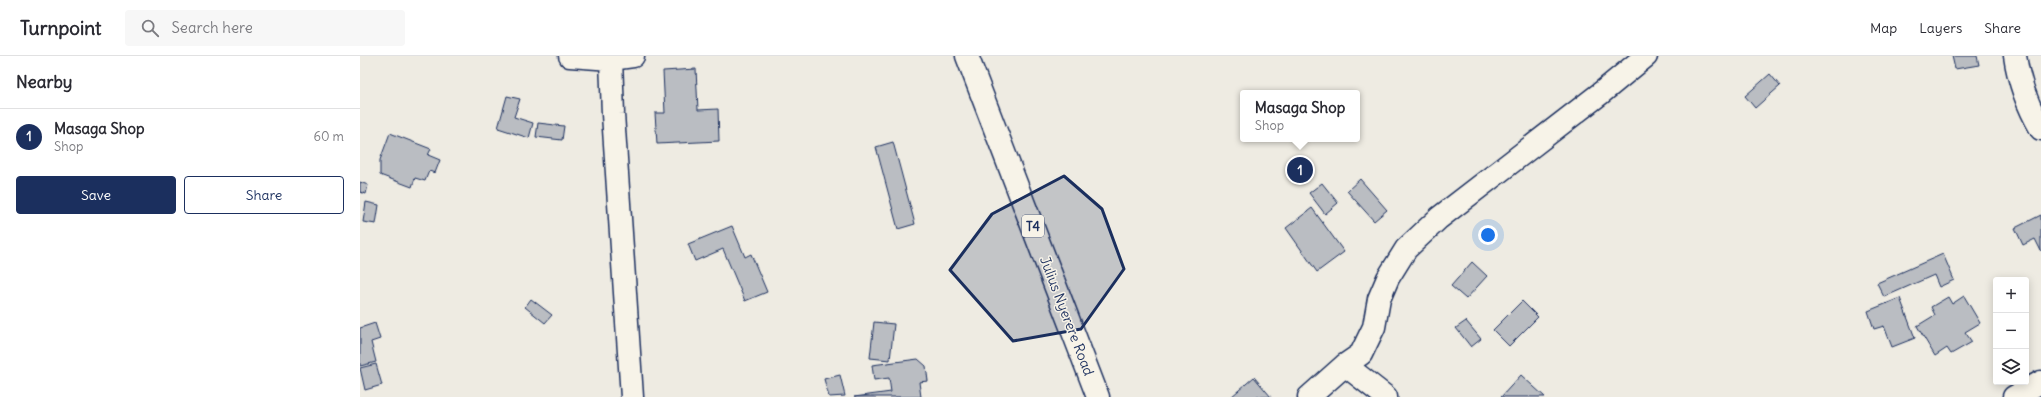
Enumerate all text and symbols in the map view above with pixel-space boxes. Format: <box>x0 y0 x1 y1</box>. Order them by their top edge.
search box <box>125 10 405 46</box>
text: Turnpoint <box>20 16 101 40</box>
icon: search <box>139 17 161 39</box>
text: Search here <box>171 18 253 37</box>
text: Map <box>1870 19 1897 37</box>
text: Layers <box>1919 19 1962 37</box>
text: Share <box>1984 19 2021 37</box>
text: Nearby <box>16 71 72 93</box>
popup <box>1240 90 1360 142</box>
text: Masaga Shop <box>1255 98 1345 117</box>
text: Shop <box>1255 117 1284 134</box>
text: Masaga Shop <box>54 119 144 138</box>
text: 1 <box>26 128 32 145</box>
text: 60 m <box>313 128 344 145</box>
text: Shop <box>54 138 83 155</box>
pin: 1 <box>1287 155 1313 185</box>
button: Save <box>16 176 176 214</box>
button: Share <box>184 176 344 214</box>
road number: T4 <box>1022 215 1044 237</box>
your location <box>1478 225 1498 245</box>
street label: Julius Nyerere Road <box>1036 254 1098 378</box>
map controls <box>1993 277 2029 385</box>
button: + <box>1993 277 2029 313</box>
button: − <box>1993 313 2029 349</box>
button: layers <box>1993 349 2029 385</box>

